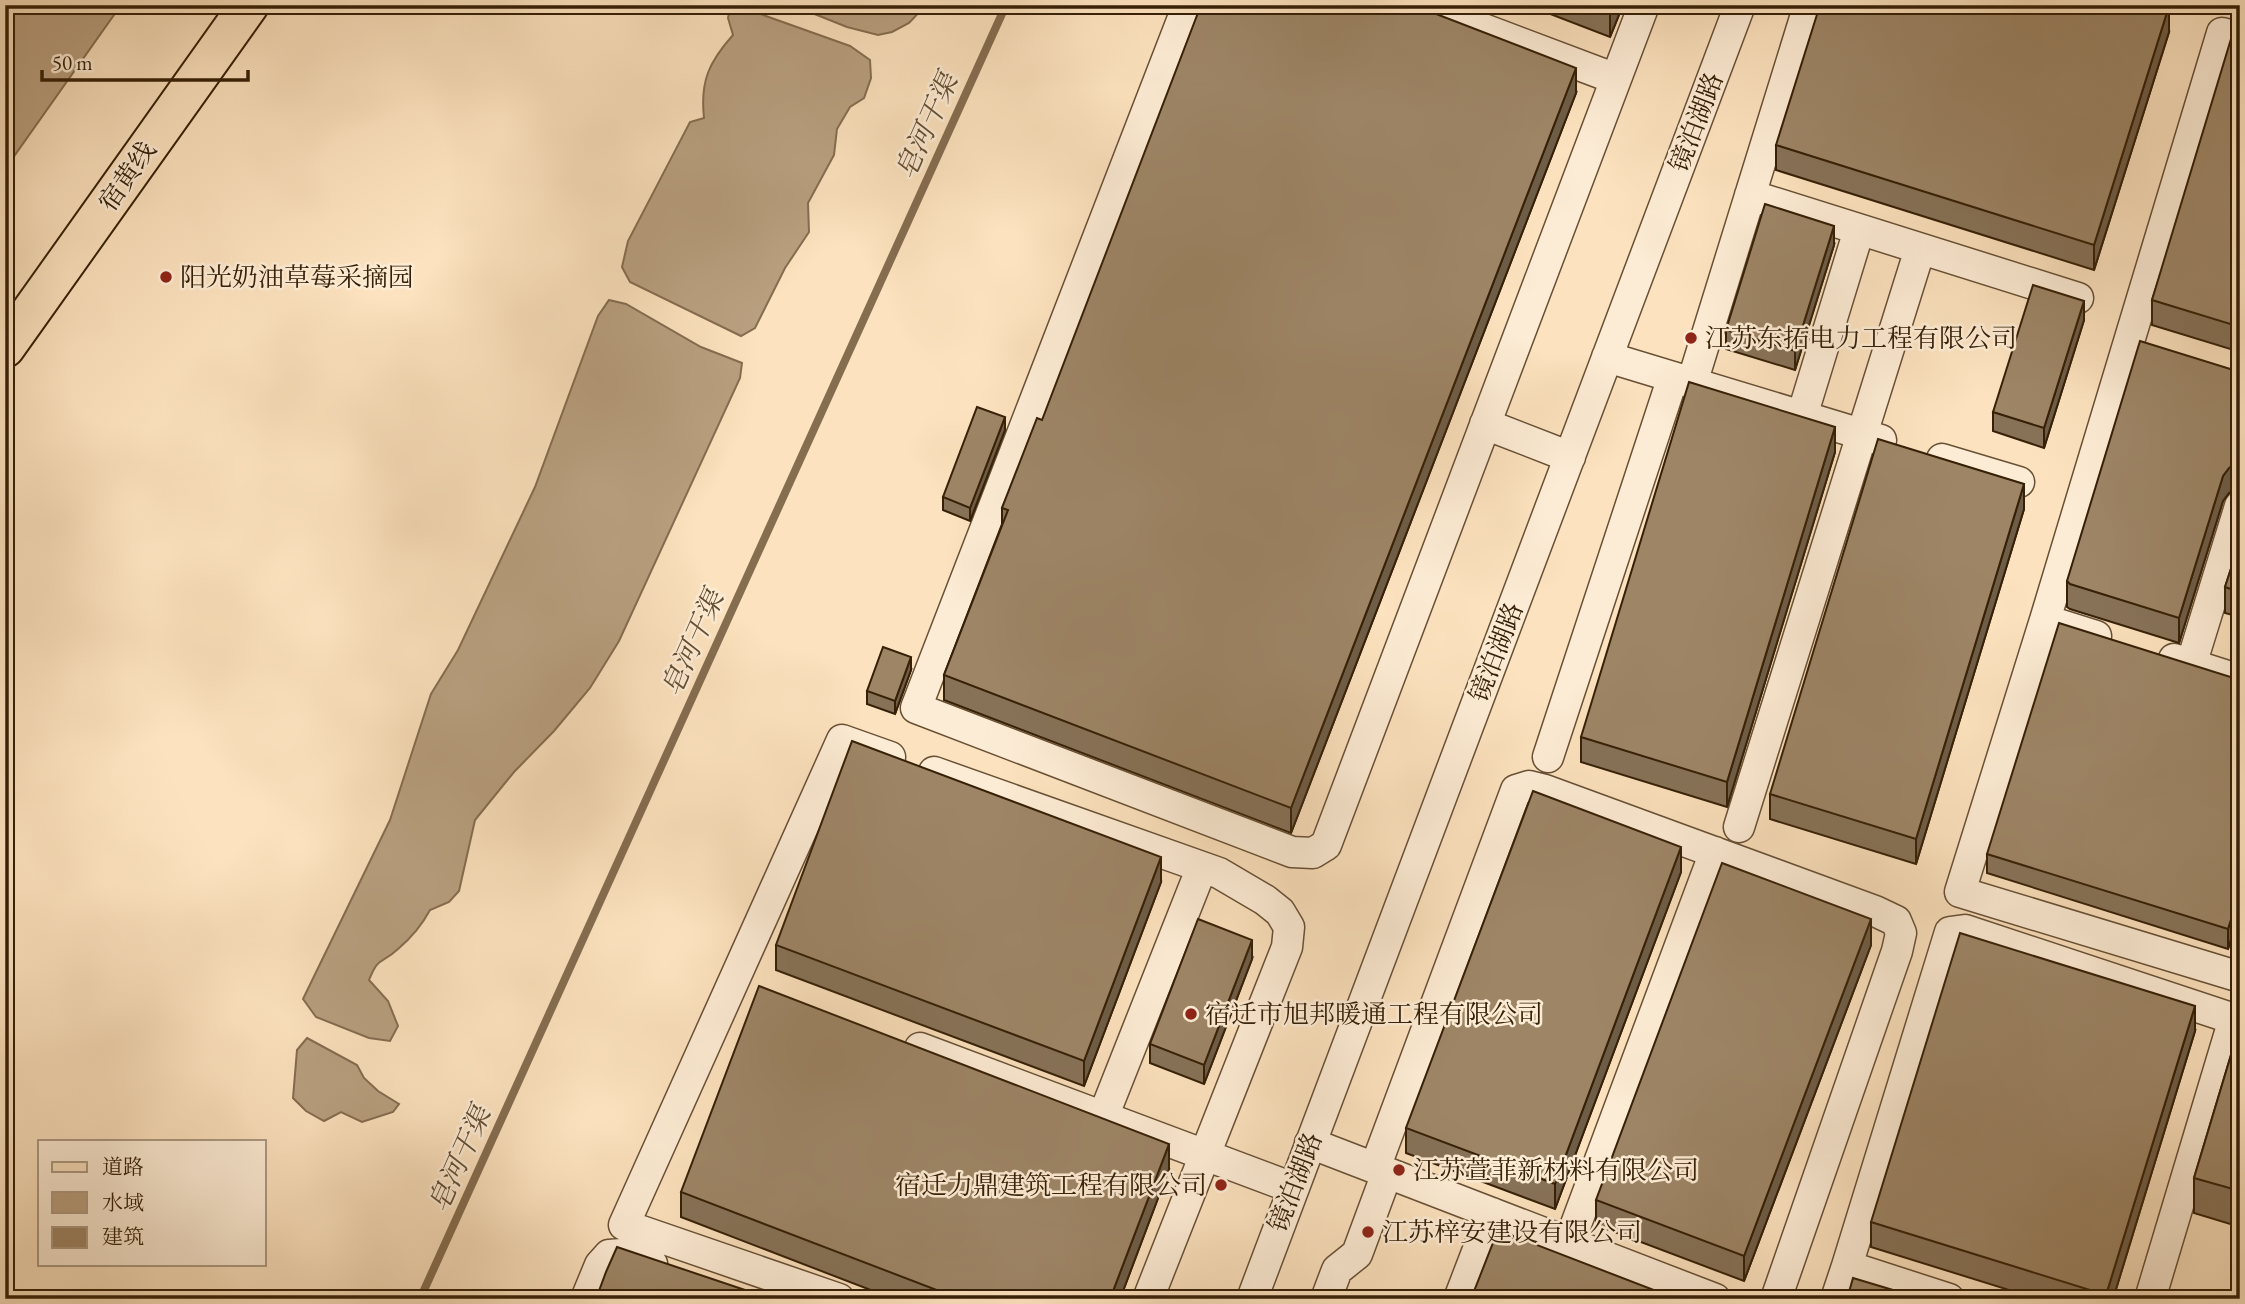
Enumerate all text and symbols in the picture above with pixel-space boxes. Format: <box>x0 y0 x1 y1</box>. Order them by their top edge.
scale bar <box>42 38 248 82</box>
text: 50 m <box>52 49 93 76</box>
water label: 皂河干渠 <box>887 64 967 184</box>
street label: 镜泊湖路 <box>1661 67 1731 177</box>
street label: 宿黄线 <box>91 134 163 218</box>
place label: 阳光奶油草莓采摘园 <box>180 260 414 294</box>
marker: 阳光奶油草莓采摘园 <box>158 269 174 285</box>
place label: 江苏东拓电力工程有限公司 <box>1705 321 2017 355</box>
marker: 江苏东拓电力工程有限公司 <box>1683 330 1699 346</box>
water label: 皂河干渠 <box>653 581 733 701</box>
street label: 镜泊湖路 <box>1461 597 1531 707</box>
place label: 宿迁市旭邦暖通工程有限公司 <box>1205 997 1543 1031</box>
marker: 宿迁市旭邦暖通工程有限公司 <box>1183 1006 1199 1022</box>
water label: 皂河干渠 <box>420 1097 500 1217</box>
street label: 镜泊湖路 <box>1260 1127 1330 1237</box>
legend <box>38 1140 266 1266</box>
text: 道路 <box>102 1153 144 1180</box>
place label: 江苏萱菲新材料有限公司 <box>1413 1153 1699 1187</box>
marker: 江苏萱菲新材料有限公司 <box>1391 1162 1407 1178</box>
place label: 宿迁力鼎建筑工程有限公司 <box>895 1168 1207 1202</box>
marker: 宿迁力鼎建筑工程有限公司 <box>1213 1177 1229 1193</box>
text: 水域 <box>102 1189 144 1216</box>
place label: 江苏梓安建设有限公司 <box>1382 1215 1642 1249</box>
text: 建筑 <box>102 1223 144 1250</box>
marker: 江苏梓安建设有限公司 <box>1360 1224 1376 1240</box>

